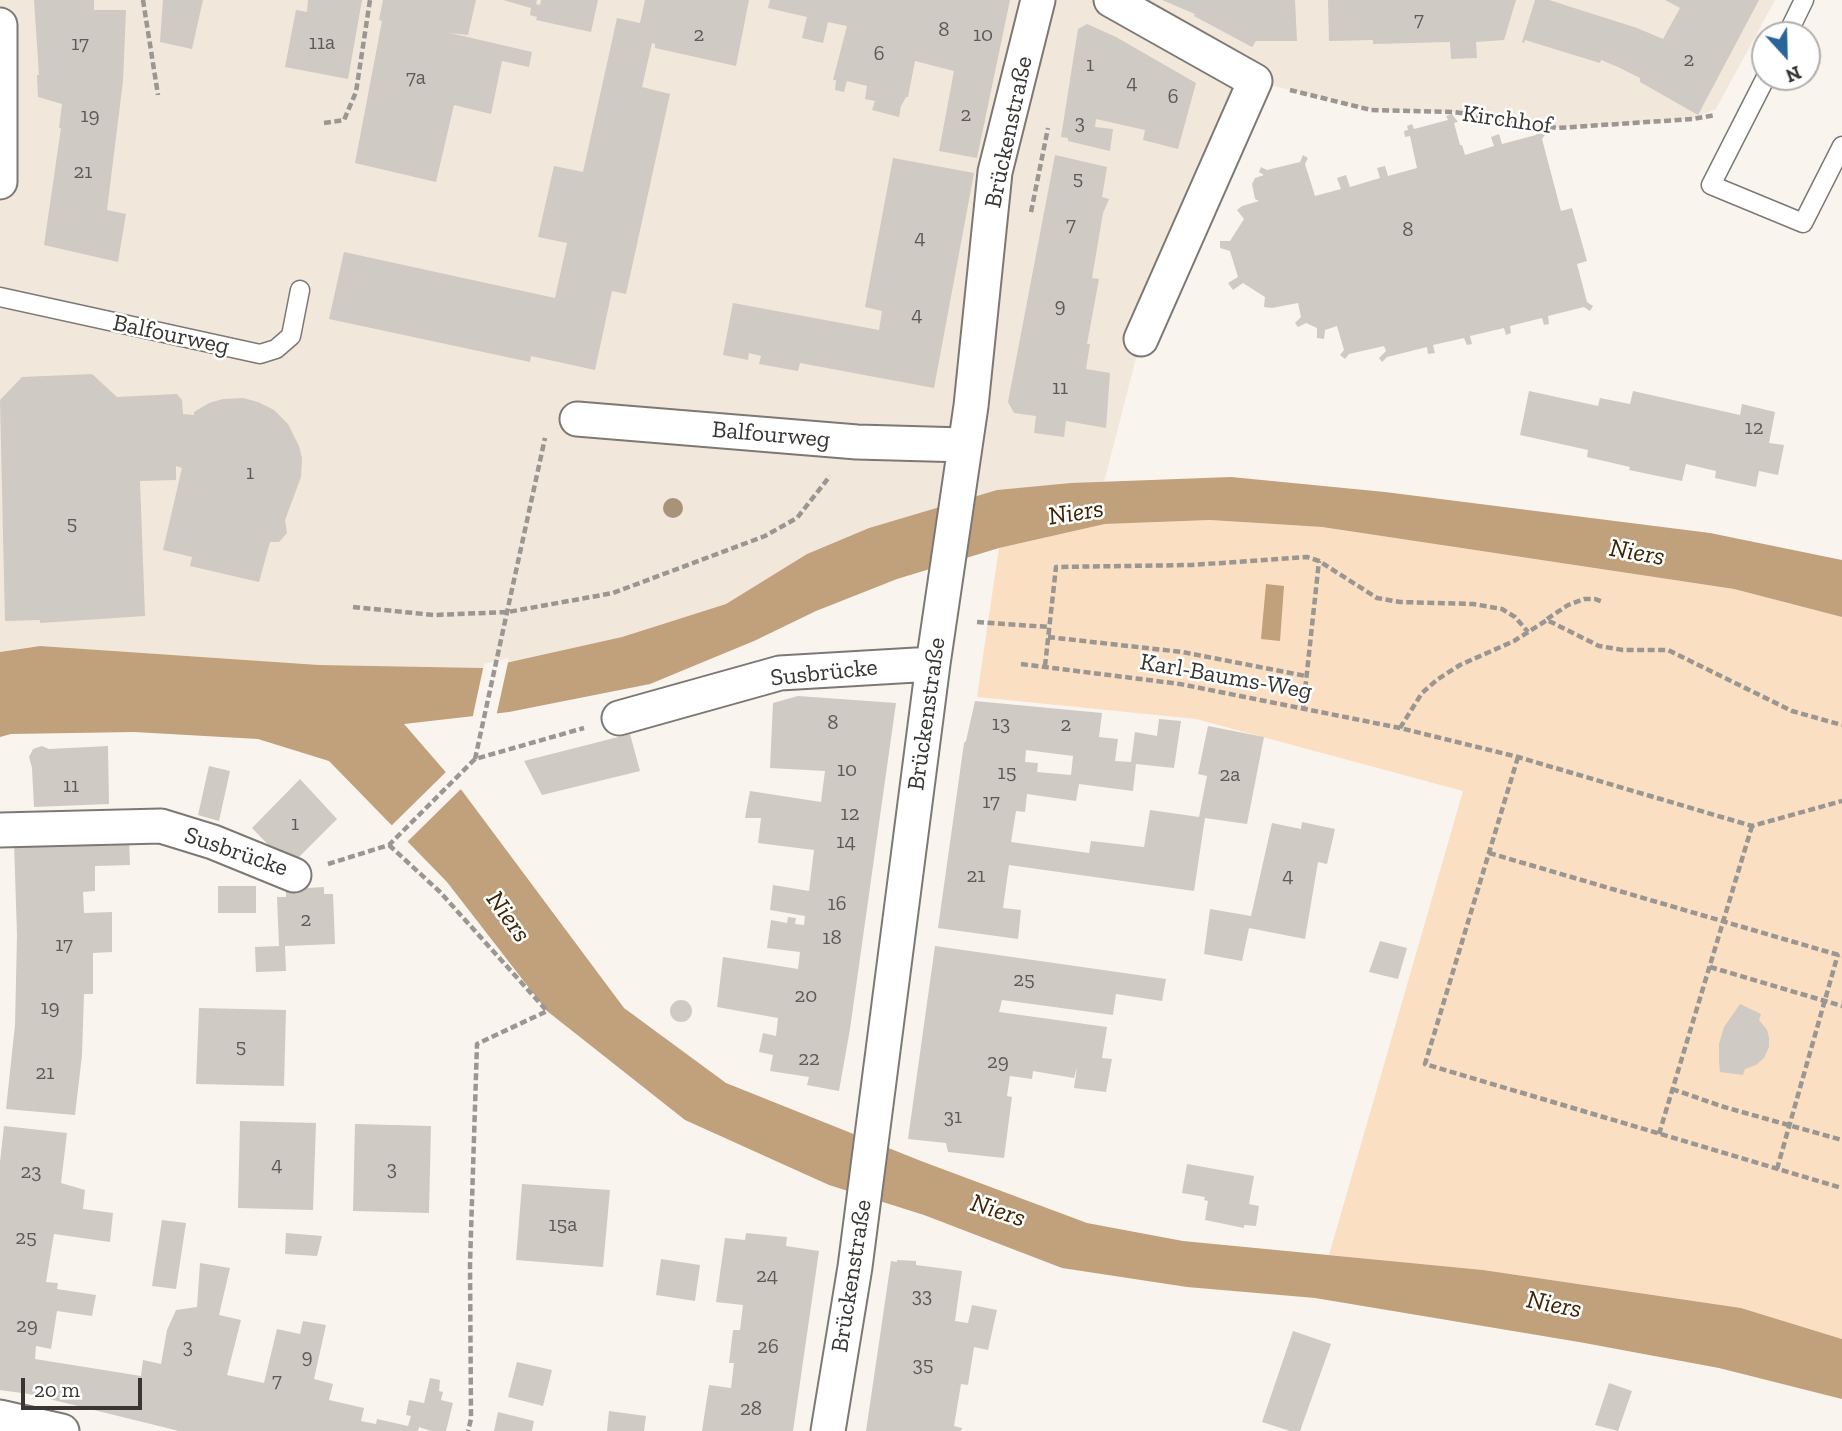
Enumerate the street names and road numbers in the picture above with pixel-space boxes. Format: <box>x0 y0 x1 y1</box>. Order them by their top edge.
street label: Brückenstraße <box>979 54 1039 210</box>
street label: Kirchhof <box>1460 99 1554 141</box>
street label: Balfourweg <box>110 309 232 361</box>
street label: Balfourweg <box>711 415 831 455</box>
street label: Brückenstraße <box>902 636 952 792</box>
street label: Karl-Baums-Weg <box>1138 648 1314 706</box>
street label: Susbrücke <box>769 653 879 693</box>
street label: Susbrücke <box>180 821 292 883</box>
street label: Brückenstraße <box>826 1198 878 1354</box>

